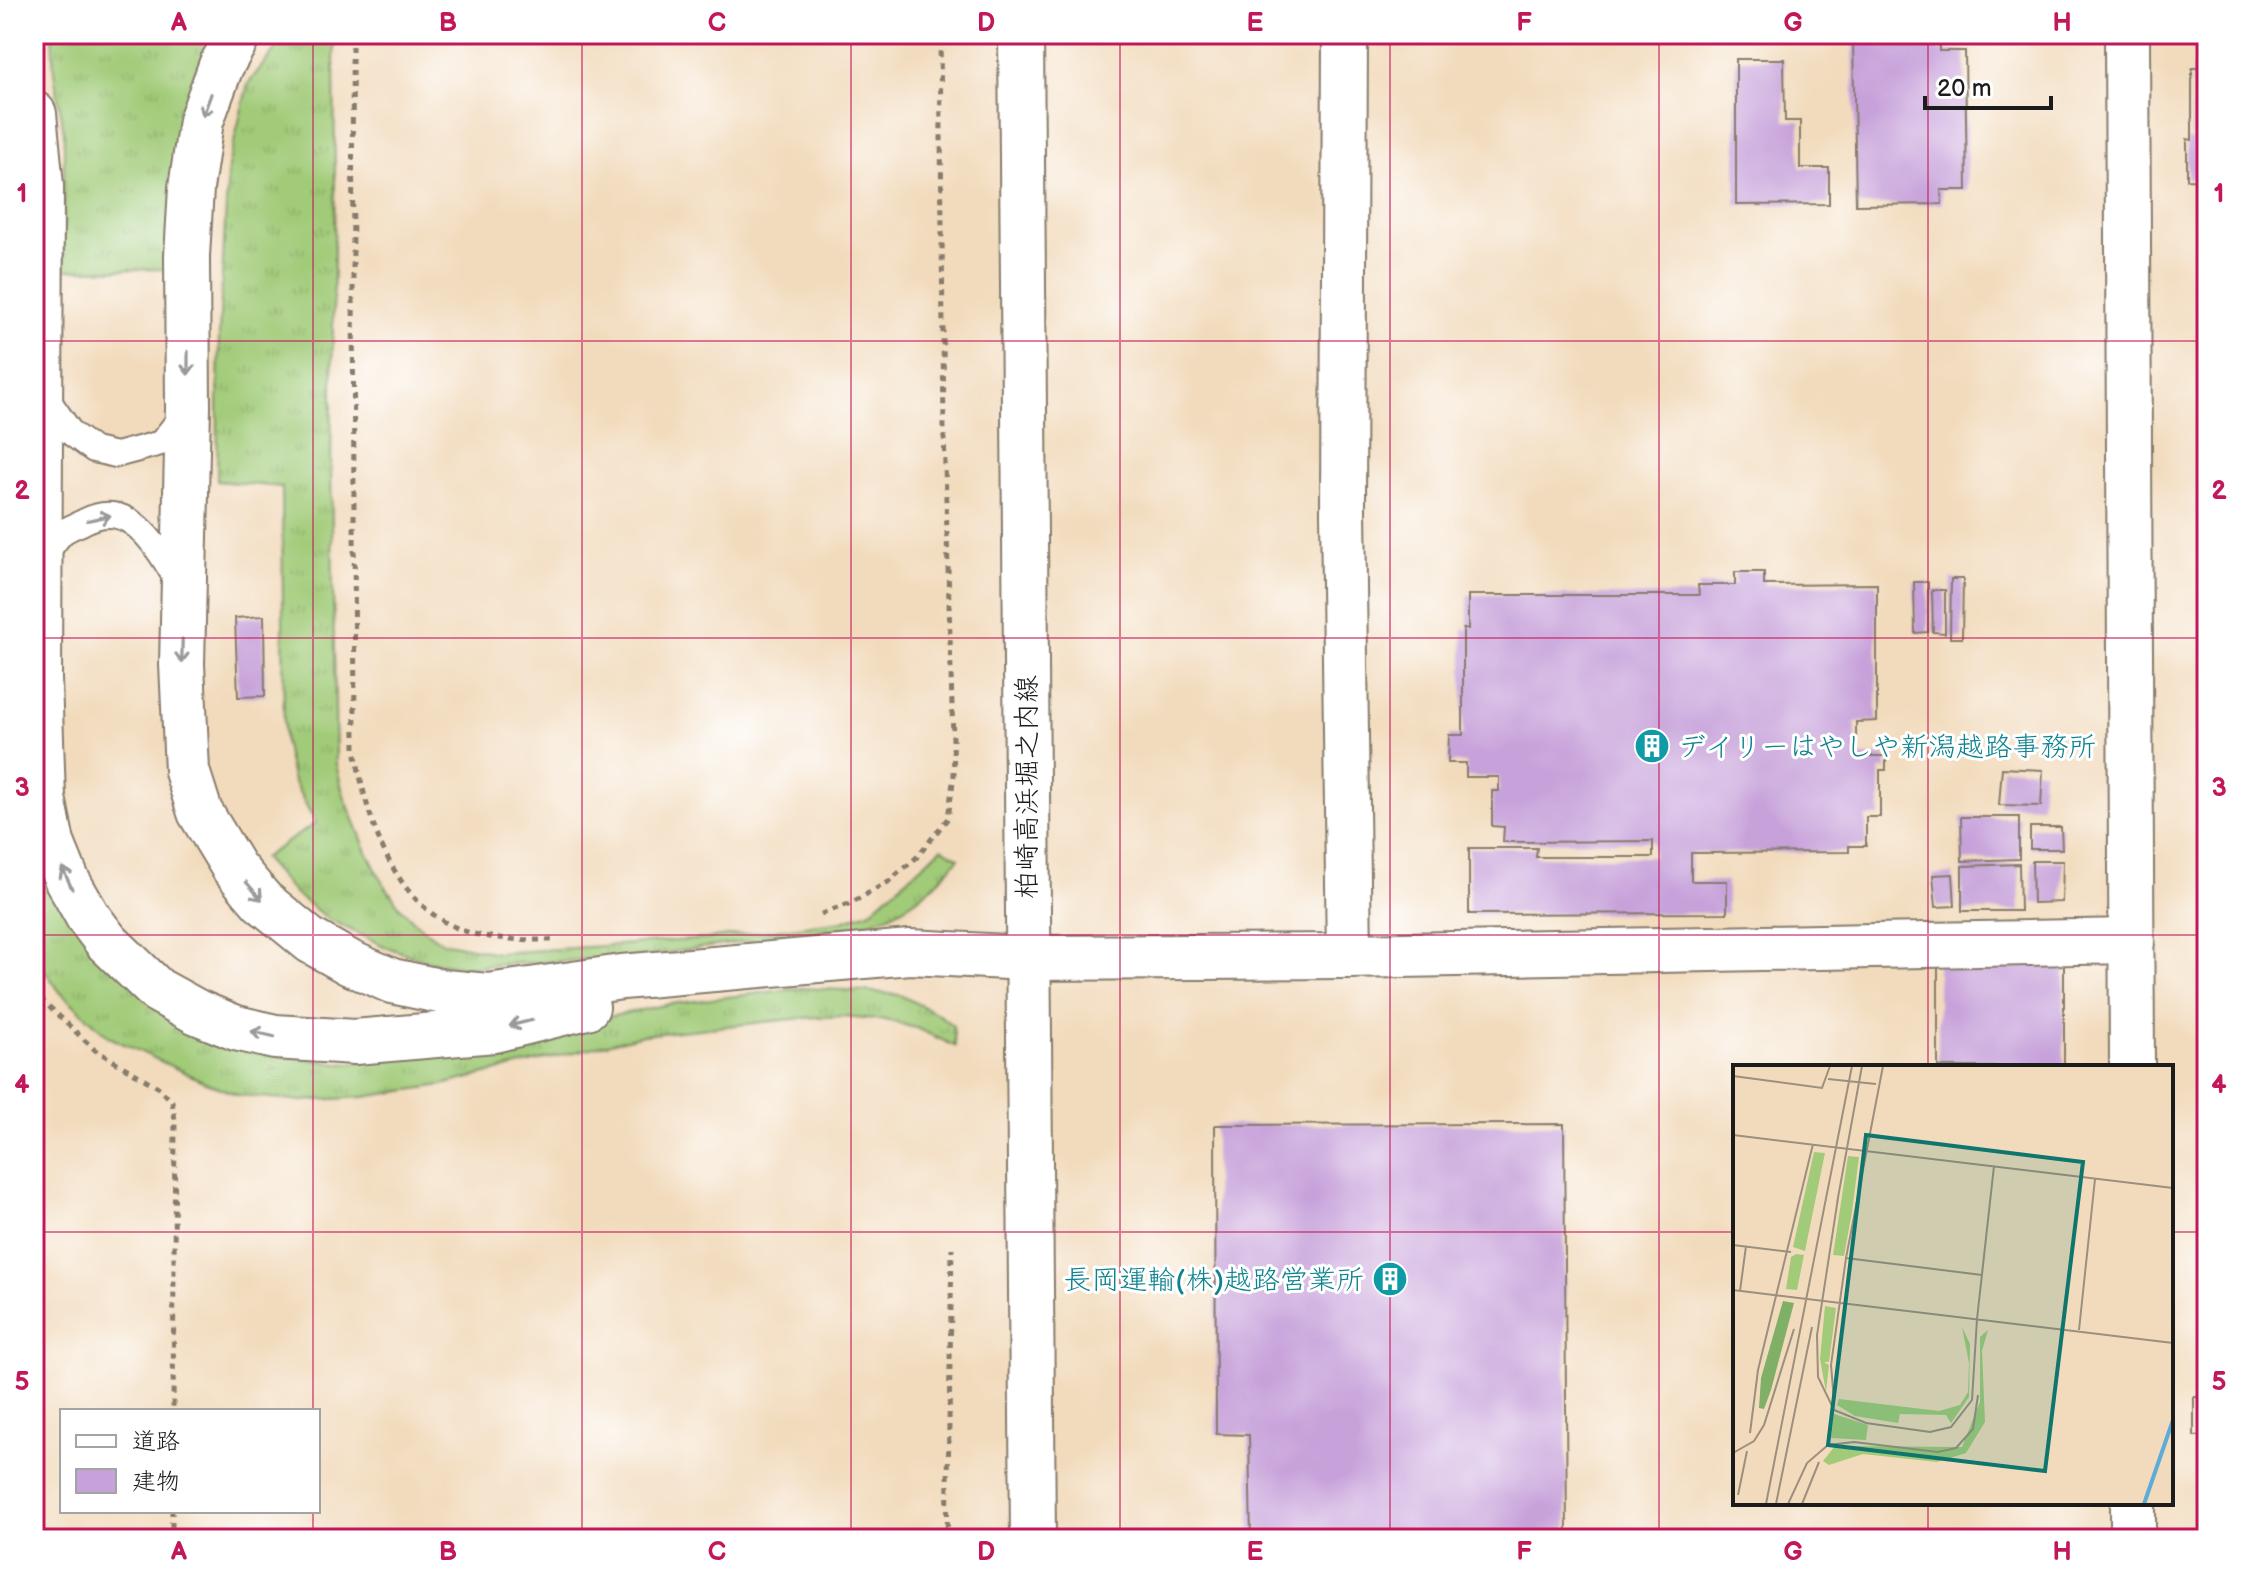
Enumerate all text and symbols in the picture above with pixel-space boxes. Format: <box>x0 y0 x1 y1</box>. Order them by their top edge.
text: A <box>170 8 187 39</box>
text: B <box>439 8 457 39</box>
text: C <box>708 8 726 39</box>
text: D <box>977 8 995 39</box>
text: E <box>1247 8 1264 39</box>
text: F <box>1516 8 1532 39</box>
text: G <box>1783 8 1803 39</box>
text: H <box>2052 8 2072 39</box>
scale bar <box>1925 60 2051 110</box>
text: 20 m <box>1937 74 1992 103</box>
one-way arrow <box>199 92 214 117</box>
text: 1 <box>17 179 27 210</box>
text: 1 <box>2214 179 2224 210</box>
one-way arrow <box>180 349 196 376</box>
text: 2 <box>14 476 30 507</box>
text: 2 <box>2211 476 2227 507</box>
one-way arrow <box>85 510 111 525</box>
one-way arrow <box>174 637 190 664</box>
street label: 柏崎高浜堀之内線 <box>1011 675 1044 899</box>
building icon: デイリーはやしや新潟越路事務所 <box>1633 727 1671 765</box>
place label: デイリーはやしや新潟越路事務所 <box>1678 731 2096 764</box>
text: 3 <box>14 773 30 804</box>
text: 3 <box>2211 773 2227 804</box>
one-way arrow <box>59 866 74 890</box>
one-way arrow <box>245 881 263 901</box>
one-way arrow <box>508 1016 534 1031</box>
one-way arrow <box>250 1026 276 1041</box>
inset map <box>1733 1065 2173 1505</box>
text: 4 <box>14 1070 30 1101</box>
text: 4 <box>2211 1070 2227 1101</box>
building icon: 長岡運輸(株)越路営業所 <box>1371 1260 1409 1298</box>
place label: 長岡運輸(株)越路営業所 <box>1064 1264 1364 1297</box>
text: 5 <box>14 1367 30 1398</box>
text: 5 <box>2211 1367 2227 1398</box>
legend <box>60 1409 320 1513</box>
text: 道路 <box>132 1427 180 1456</box>
text: 建物 <box>132 1467 180 1496</box>
text: A <box>170 1537 187 1568</box>
text: B <box>439 1537 457 1568</box>
text: C <box>708 1537 726 1568</box>
text: D <box>977 1537 995 1568</box>
text: E <box>1247 1537 1264 1568</box>
text: F <box>1516 1537 1532 1568</box>
text: G <box>1783 1537 1803 1568</box>
text: H <box>2052 1537 2072 1568</box>

